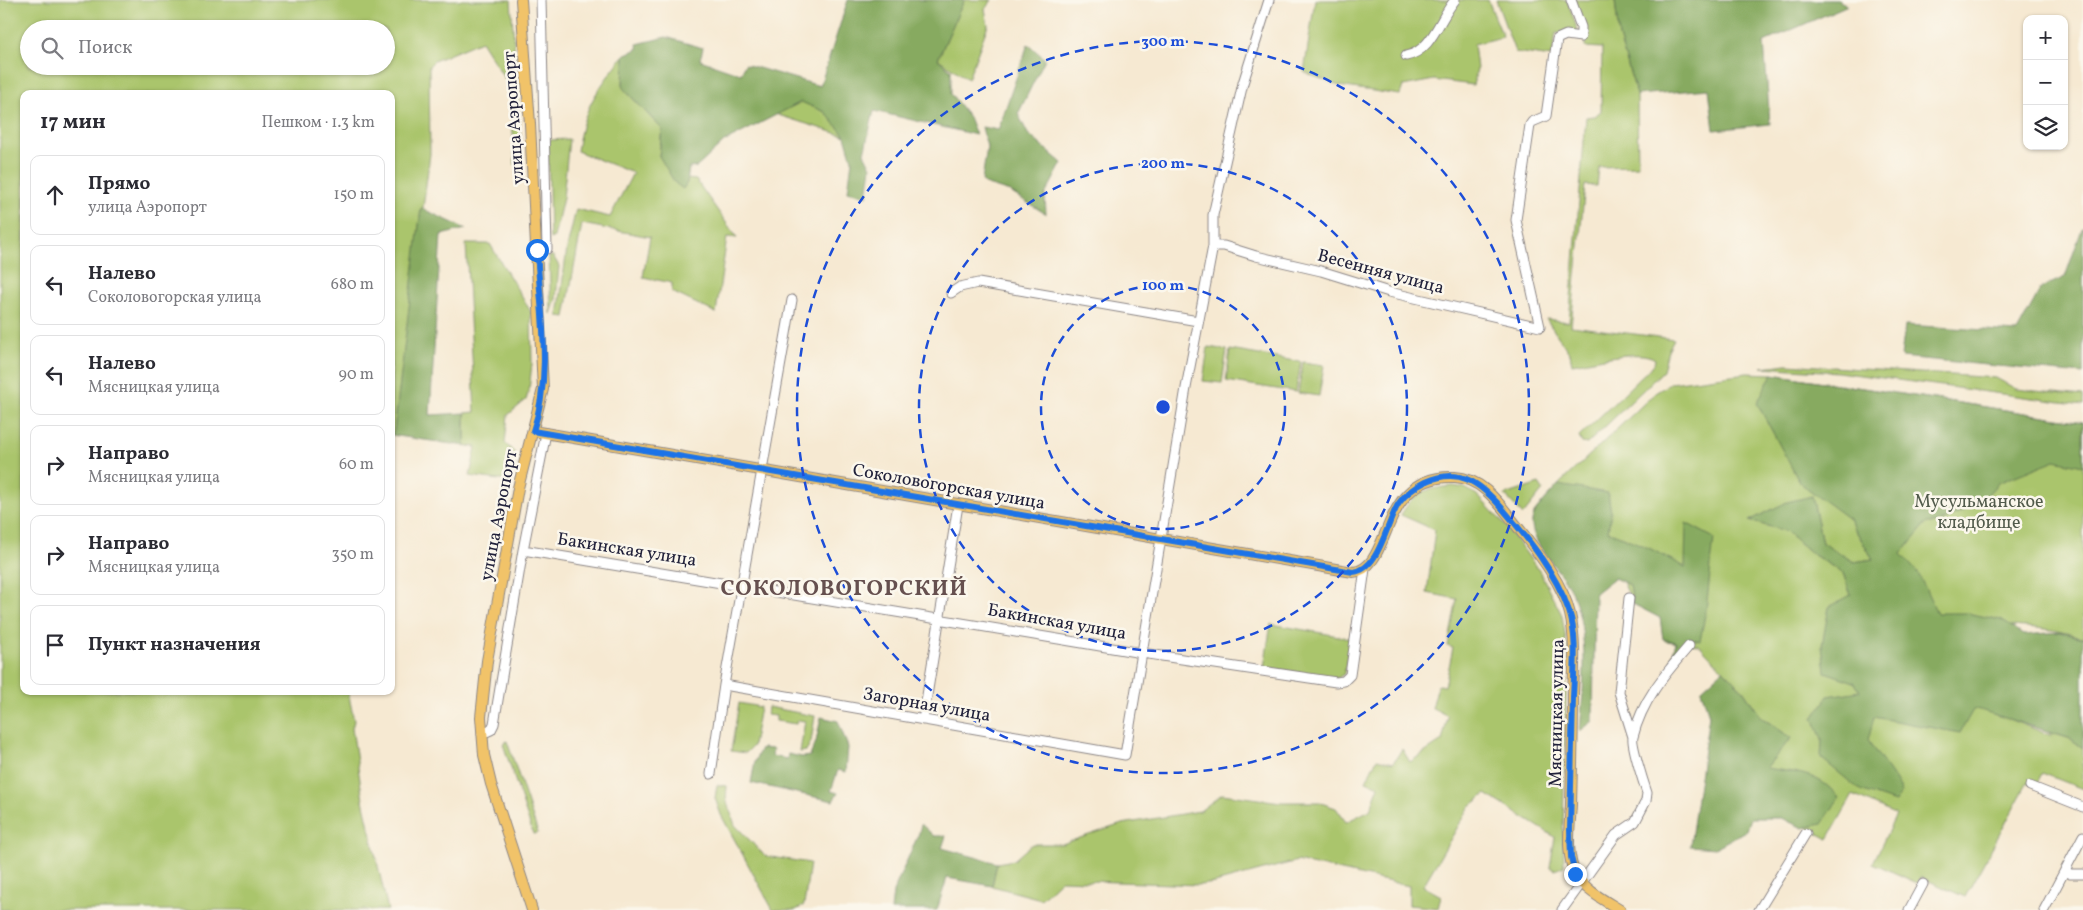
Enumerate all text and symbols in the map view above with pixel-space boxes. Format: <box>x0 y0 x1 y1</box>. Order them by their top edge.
map controls <box>2023 15 2068 150</box>
button: + <box>2023 15 2068 60</box>
search box <box>20 20 395 75</box>
text: 300 m <box>1141 32 1185 53</box>
icon: search <box>38 34 66 62</box>
text: Поиск <box>78 35 132 61</box>
street label: улица Аэропорт <box>497 50 532 185</box>
button: − <box>2023 60 2068 105</box>
button: layers <box>2023 105 2068 150</box>
text: 17 мин <box>40 108 106 137</box>
text: Пешком · 1.3 km <box>262 112 375 134</box>
text: 200 m <box>1141 154 1185 175</box>
text: Прямо <box>88 171 150 197</box>
icon: ahead <box>41 181 69 209</box>
text: 150 m <box>333 184 374 206</box>
text: улица Аэропорт <box>88 197 207 219</box>
route start <box>526 239 549 262</box>
street label: Весенняя улица <box>1315 244 1447 301</box>
text: Налево <box>88 261 156 287</box>
icon: left <box>41 271 69 299</box>
text: 680 m <box>331 274 374 296</box>
text: 100 m <box>1142 276 1185 297</box>
text: Соколовогорская улица <box>88 287 261 309</box>
text: Налево <box>88 351 156 377</box>
icon: left <box>41 361 69 389</box>
text: 90 m <box>338 364 374 386</box>
text: Мясницкая улица <box>88 377 220 399</box>
centre of rings <box>1154 398 1172 416</box>
text: Направо <box>88 441 170 467</box>
street label: улица Аэропорт <box>474 447 525 583</box>
icon: right <box>41 451 69 479</box>
text: 60 m <box>339 454 374 476</box>
street label: Соколовогорская улица <box>851 458 1047 517</box>
text: Мясницкая улица <box>88 467 220 489</box>
park label: Мусульманское кладбище <box>1914 490 2044 536</box>
street label: Бакинская улица <box>555 527 698 574</box>
text: Направо <box>88 531 170 557</box>
icon: right <box>41 541 69 569</box>
text: 350 m <box>331 544 374 566</box>
text: Мясницкая улица <box>88 557 220 579</box>
district label: СОКОЛОВОГОРСКИЙ <box>720 574 968 605</box>
street label: Бакинская улица <box>985 598 1128 647</box>
icon: arrive <box>41 631 69 659</box>
text: Пункт назначения <box>88 632 261 658</box>
street label: Мясницкая улица <box>1544 639 1571 787</box>
street label: Загорная улица <box>861 682 993 729</box>
route end <box>1564 863 1587 886</box>

